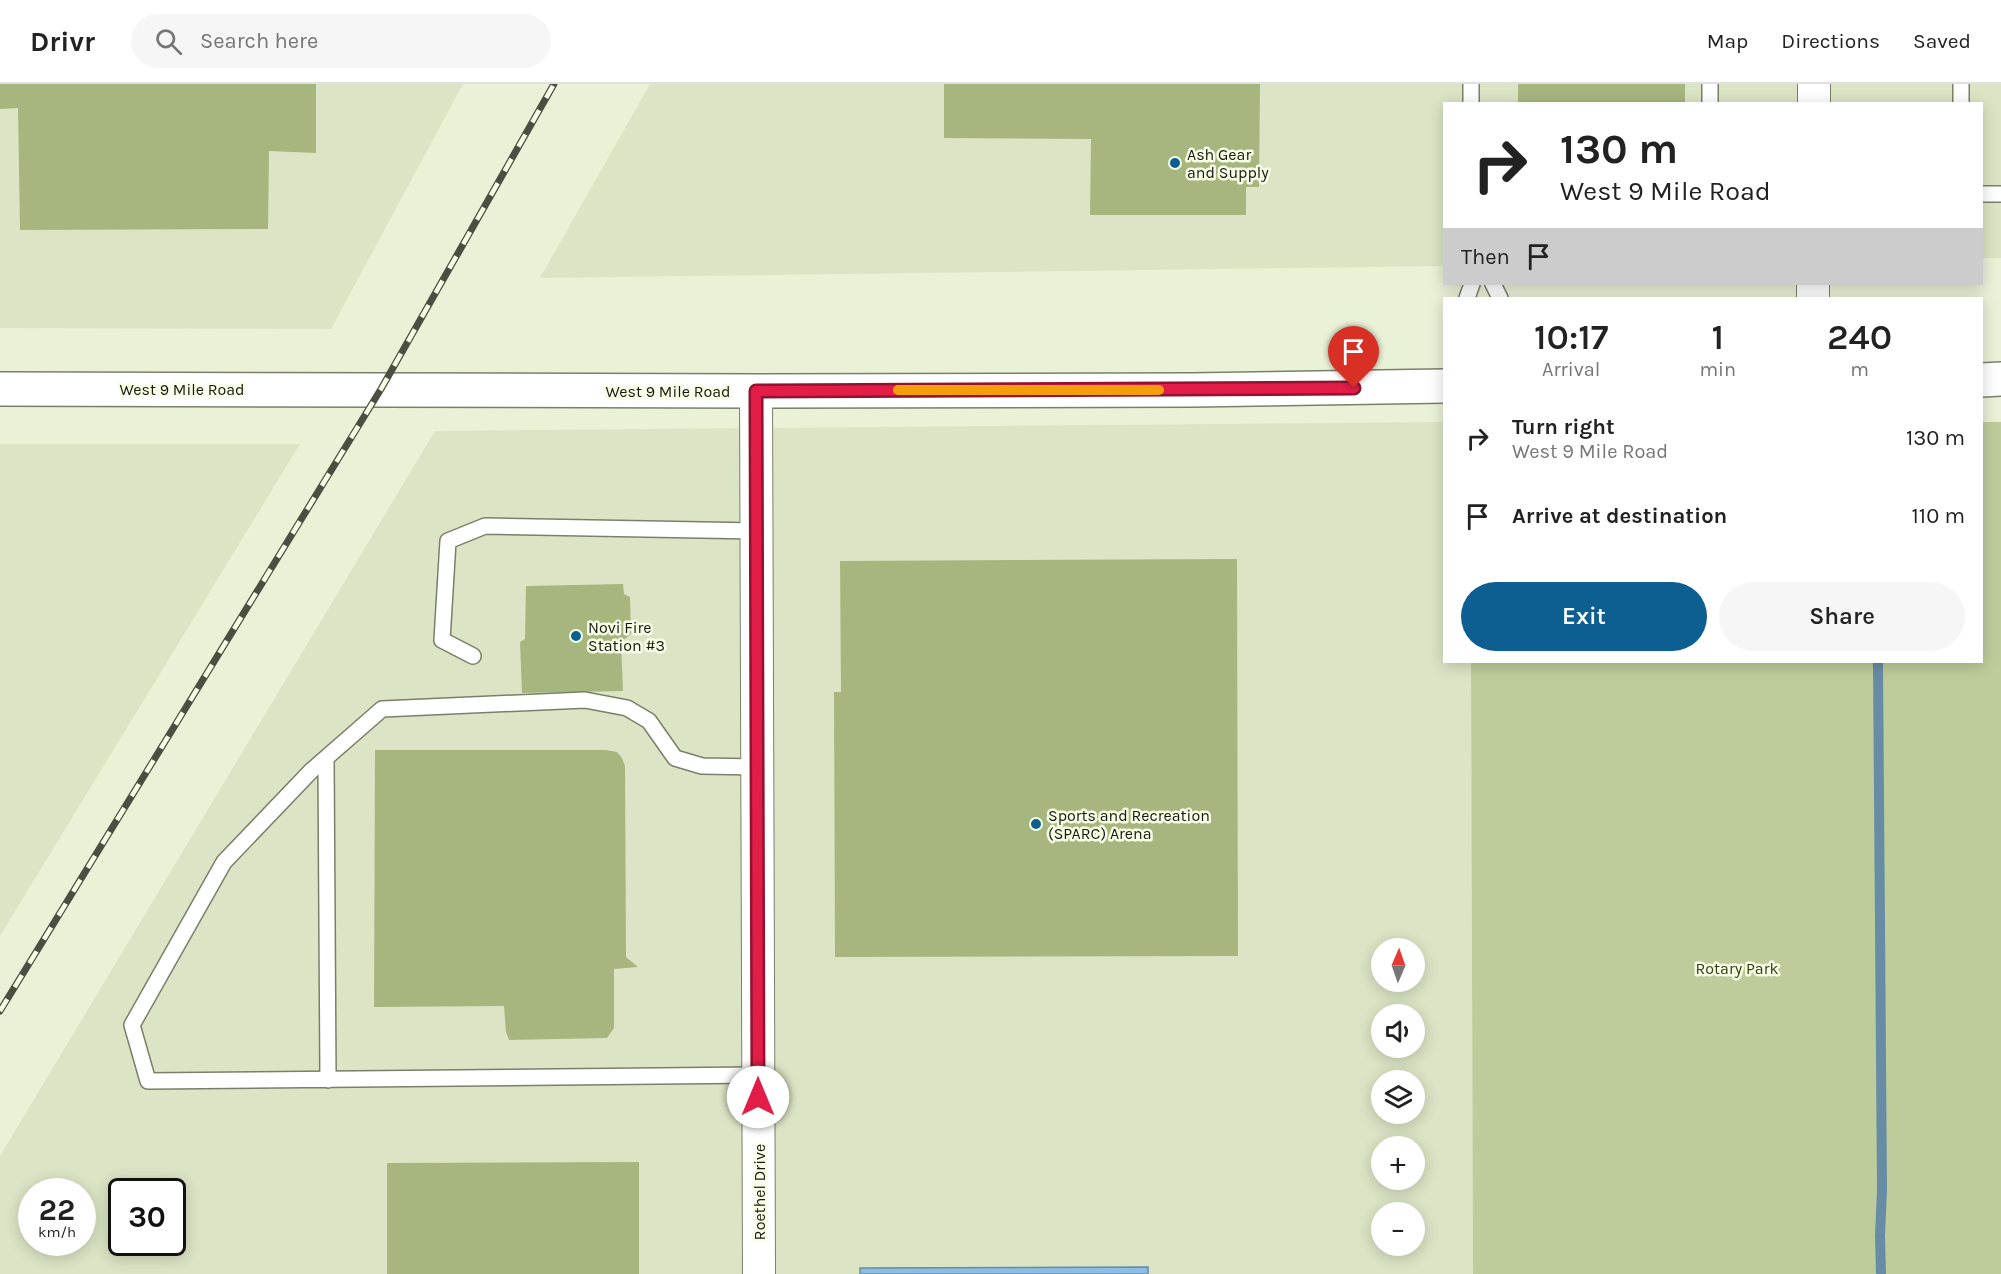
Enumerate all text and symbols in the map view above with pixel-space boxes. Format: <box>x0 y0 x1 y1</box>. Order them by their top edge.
search box <box>131 14 551 68</box>
text: Drivr <box>30 25 95 58</box>
icon: search <box>152 25 185 58</box>
text: Search here <box>200 28 318 54</box>
text: Map <box>1707 29 1748 53</box>
text: Directions <box>1781 29 1880 53</box>
text: Saved <box>1913 29 1971 53</box>
text: 130 m <box>1560 124 1678 174</box>
icon: right <box>1461 126 1539 204</box>
place label: Ash Gear and Supply <box>1187 145 1269 182</box>
marker: Ash Gear and Supply <box>1168 156 1182 170</box>
text: West 9 Mile Road <box>1560 175 1771 207</box>
icon: arrive <box>1522 240 1555 273</box>
text: Then <box>1461 244 1510 270</box>
text: 10:17 <box>1534 316 1608 358</box>
text: 1 <box>1711 316 1724 358</box>
text: 240 <box>1827 316 1892 358</box>
pin <box>1328 326 1379 388</box>
icon: arrive <box>1337 335 1370 368</box>
text: Arrival <box>1542 358 1600 381</box>
text: min <box>1699 358 1736 381</box>
text: m <box>1850 358 1869 381</box>
street label: West 9 Mile Road <box>120 380 244 399</box>
street label: West 9 Mile Road <box>606 382 730 401</box>
text: Turn right <box>1512 414 1615 440</box>
icon: right <box>1461 422 1494 455</box>
text: 130 m <box>1906 425 1965 451</box>
text: West 9 Mile Road <box>1512 440 1668 463</box>
icon: arrive <box>1461 500 1494 533</box>
text: Arrive at destination <box>1512 503 1727 529</box>
text: 110 m <box>1912 503 1965 529</box>
button: Exit <box>1461 582 1707 651</box>
button: Share <box>1719 582 1965 651</box>
place label: Novi Fire Station #3 <box>588 618 665 655</box>
marker: Novi Fire Station #3 <box>569 629 583 643</box>
place label: Sports and Recreation (SPARC) Arena <box>1048 806 1210 843</box>
marker: Sports and Recreation (SPARC) Arena <box>1029 817 1043 831</box>
north arrow <box>1371 938 1425 992</box>
map controls <box>1371 938 1425 1256</box>
park label: Rotary Park <box>1696 959 1778 978</box>
button: sound <box>1371 1004 1425 1058</box>
position arrow <box>726 1065 790 1129</box>
button: layers <box>1371 1070 1425 1124</box>
button: + <box>1371 1136 1425 1190</box>
street label: Roethel Drive <box>750 1144 769 1240</box>
speed limit sign: 30 <box>108 1178 186 1256</box>
text: 22 <box>39 1192 75 1228</box>
button: − <box>1371 1202 1425 1256</box>
text: km/h <box>38 1223 76 1241</box>

